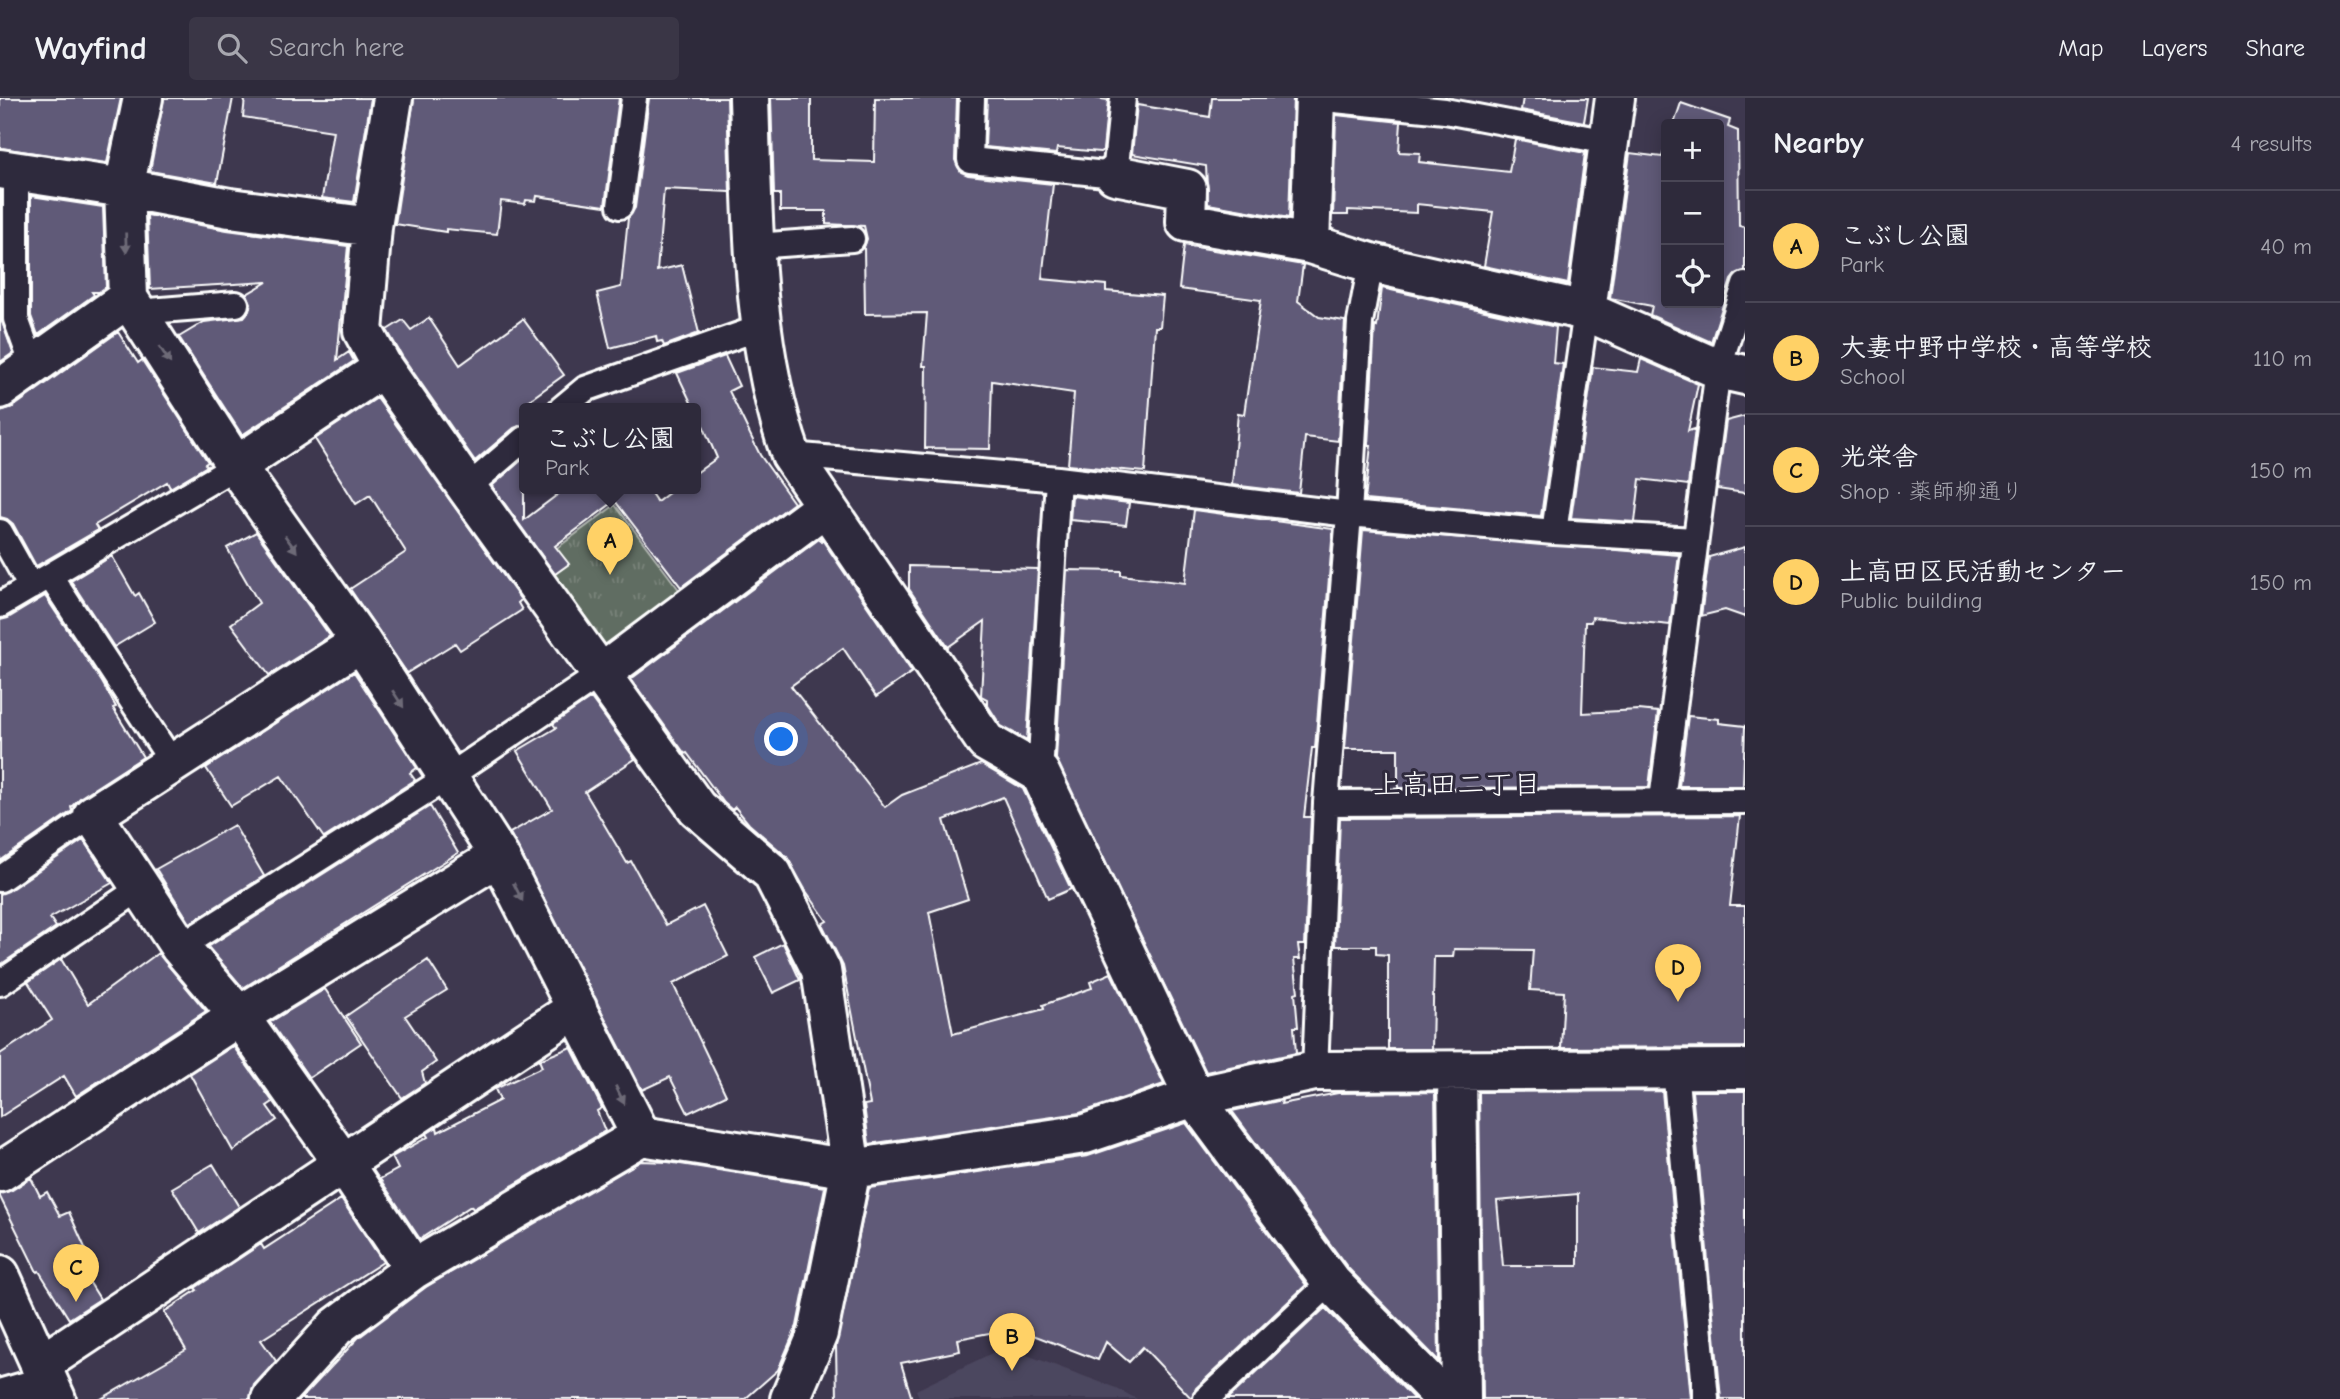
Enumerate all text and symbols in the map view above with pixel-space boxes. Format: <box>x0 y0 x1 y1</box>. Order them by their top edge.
search box <box>189 17 679 80</box>
text: Wayfind <box>35 29 147 67</box>
icon: search <box>213 29 251 67</box>
text: Search here <box>269 33 404 63</box>
text: Map <box>2058 34 2104 62</box>
text: Layers <box>2142 34 2207 62</box>
text: Share <box>2245 34 2305 62</box>
map controls <box>1661 119 1724 308</box>
button: + <box>1661 119 1724 182</box>
text: Nearby <box>1773 126 1864 161</box>
text: 4 results <box>2230 130 2312 157</box>
button: − <box>1661 182 1724 245</box>
text: こぶし公園 <box>1840 221 1970 251</box>
one-way arrow <box>120 232 131 254</box>
text: A <box>1790 233 1802 260</box>
text: 40 m <box>2260 233 2312 260</box>
button: locate <box>1661 245 1724 308</box>
text: Park <box>1840 251 1884 278</box>
text: 大妻中野中学校・高等学校 <box>1840 333 2152 363</box>
one-way arrow <box>158 345 171 365</box>
text: B <box>1789 345 1803 372</box>
text: 110 m <box>2253 345 2312 372</box>
text: School <box>1840 363 1905 390</box>
popup <box>519 403 701 494</box>
text: こぶし公園 <box>545 424 675 454</box>
text: 光栄舎 <box>1840 442 1918 472</box>
text: Park <box>545 454 589 481</box>
text: C <box>1789 457 1803 484</box>
text: 150 m <box>2250 457 2312 484</box>
text: Shop · 薬師柳通り <box>1840 478 2024 505</box>
pin: A <box>587 517 633 575</box>
one-way arrow <box>284 535 298 553</box>
text: 上高田区民活動センター <box>1840 557 2126 587</box>
text: D <box>1789 569 1803 596</box>
text: 150 m <box>2250 569 2312 596</box>
text: Public building <box>1840 587 1983 614</box>
one-way arrow <box>392 689 405 709</box>
your location <box>764 722 798 756</box>
district label: 上高田二丁目 <box>1373 769 1541 801</box>
one-way arrow <box>512 882 523 902</box>
pin: D <box>1655 944 1701 1002</box>
one-way arrow <box>615 1085 626 1105</box>
pin: C <box>53 1244 99 1302</box>
pin: B <box>989 1313 1035 1371</box>

